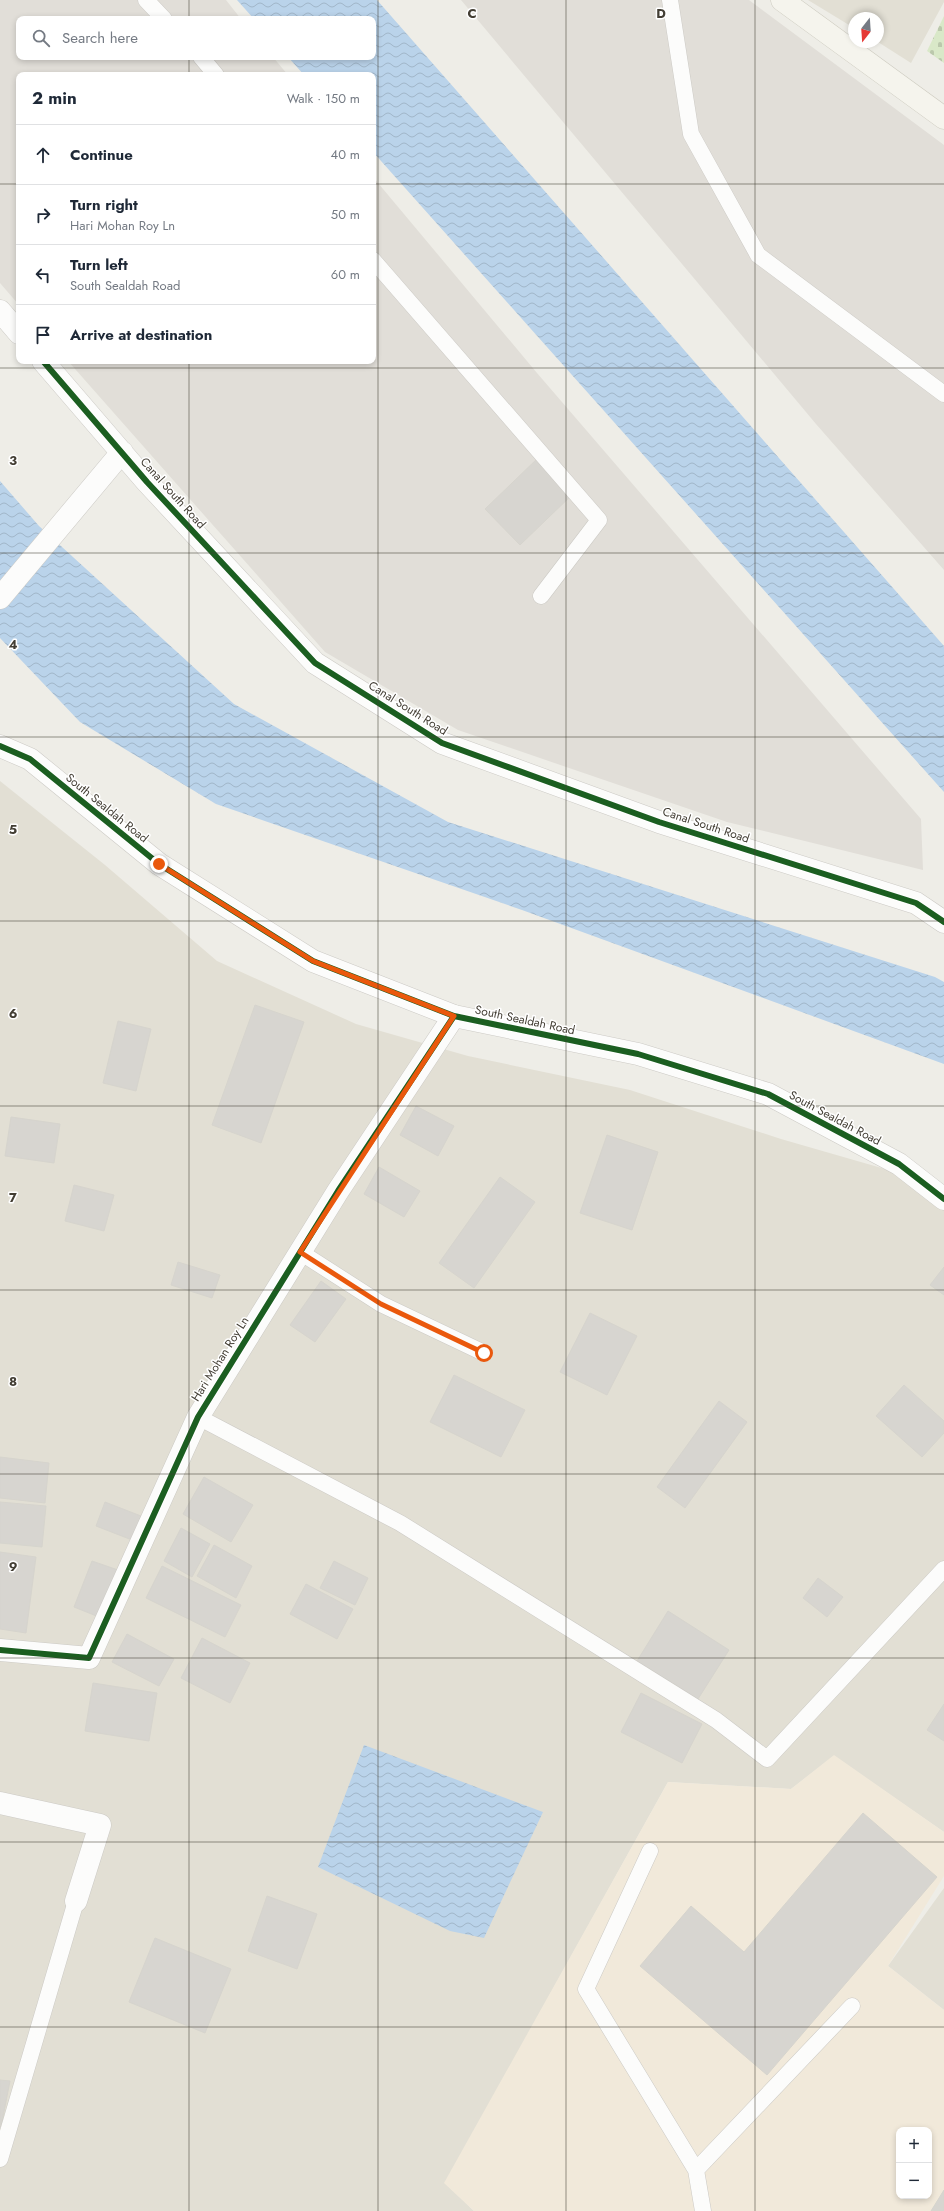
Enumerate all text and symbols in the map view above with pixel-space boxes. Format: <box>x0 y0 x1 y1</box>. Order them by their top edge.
text: C <box>467 4 477 23</box>
text: D <box>656 4 666 23</box>
north arrow <box>848 12 884 48</box>
search box <box>16 16 376 60</box>
icon: search <box>30 27 52 49</box>
text: Search here <box>62 27 138 49</box>
text: 2 min <box>32 86 77 110</box>
text: Walk · 150 m <box>287 89 360 108</box>
icon: ahead <box>32 144 54 166</box>
text: Continue <box>70 144 133 166</box>
text: 40 m <box>331 145 360 164</box>
text: Turn right <box>70 194 138 216</box>
icon: right <box>32 204 54 226</box>
text: 50 m <box>331 205 360 224</box>
text: Hari Mohan Roy Ln <box>70 216 175 235</box>
text: Turn left <box>70 254 128 276</box>
icon: left <box>32 264 54 286</box>
text: 60 m <box>331 265 360 284</box>
text: South Sealdah Road <box>70 276 180 295</box>
icon: arrive <box>32 324 54 346</box>
text: Arrive at destination <box>70 324 212 346</box>
text: 3 <box>9 451 17 470</box>
street label: Canal South Road <box>136 453 210 533</box>
text: 4 <box>8 635 18 654</box>
street label: Canal South Road <box>365 676 451 740</box>
street label: South Sealdah Road <box>62 769 152 847</box>
street label: Canal South Road <box>660 802 752 848</box>
text: 5 <box>9 820 17 839</box>
route end <box>150 855 168 873</box>
street label: South Sealdah Road <box>473 1001 577 1039</box>
text: 6 <box>9 1004 18 1023</box>
street label: South Sealdah Road <box>786 1086 884 1150</box>
text: 7 <box>9 1188 17 1207</box>
street label: Hari Mohan Roy Ln <box>187 1313 253 1405</box>
route start <box>475 1344 493 1362</box>
text: 8 <box>9 1372 17 1391</box>
text: 9 <box>9 1557 18 1576</box>
map controls <box>896 2127 932 2199</box>
button: + <box>896 2127 932 2163</box>
button: − <box>896 2163 932 2199</box>

